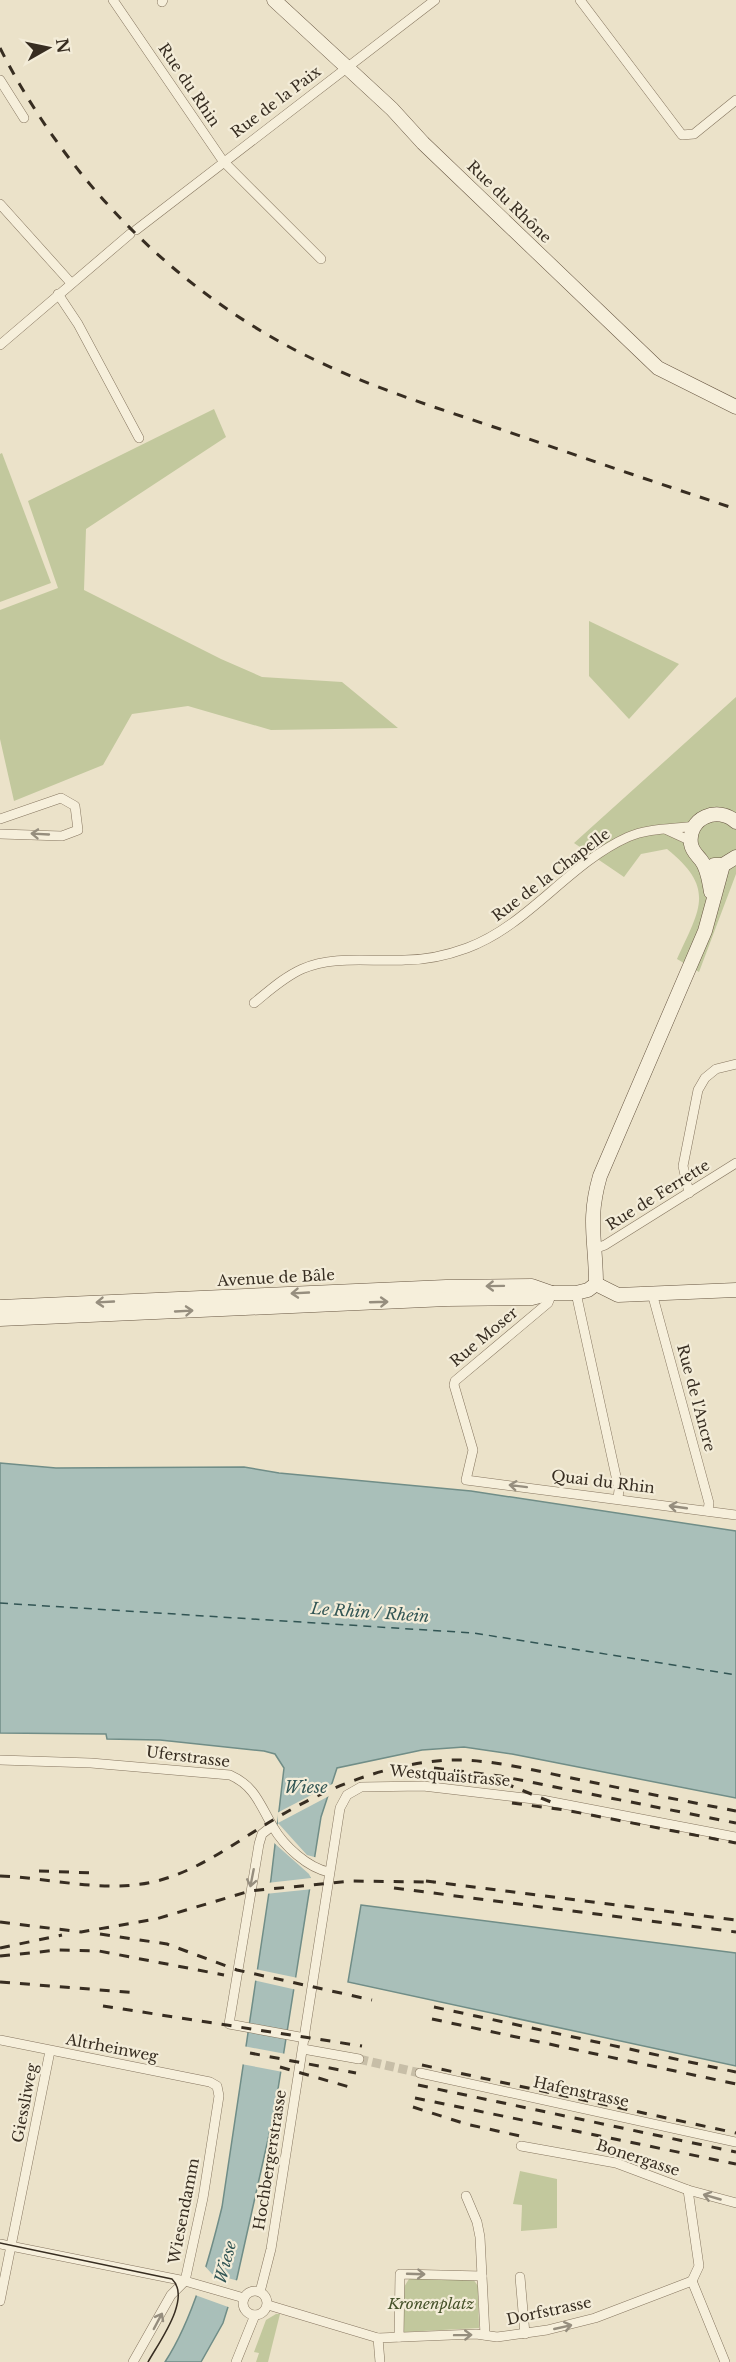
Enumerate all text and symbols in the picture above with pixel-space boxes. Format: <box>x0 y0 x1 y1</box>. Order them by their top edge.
north arrow <box>18 18 78 78</box>
text: N <box>52 37 74 55</box>
street label: Rue du Rhin <box>154 39 224 130</box>
street label: Rue de la Paix <box>227 62 324 142</box>
street label: Rue du Rhône <box>463 157 556 247</box>
street label: Rue de la Chapelle <box>488 824 613 925</box>
one-way arrow <box>30 829 50 840</box>
street label: Rue de Ferrette <box>602 1155 713 1234</box>
street label: Avenue de Bâle <box>216 1265 335 1290</box>
one-way arrow <box>486 1281 506 1292</box>
one-way arrow <box>291 1287 311 1298</box>
one-way arrow <box>369 1296 389 1307</box>
one-way arrow <box>96 1297 116 1308</box>
street label: Rue Moser <box>446 1302 522 1371</box>
one-way arrow <box>174 1305 194 1316</box>
street label: Rue de l'Ancre <box>673 1342 720 1454</box>
street label: Quai du Rhin <box>550 1466 656 1497</box>
one-way arrow <box>508 1480 528 1491</box>
one-way arrow <box>669 1501 689 1512</box>
water label: Le Rhin / Rhein <box>309 1598 430 1626</box>
street label: Uferstrasse <box>145 1742 231 1771</box>
street label: Westquaistrasse <box>388 1761 511 1790</box>
water label: Wiese <box>284 1777 328 1797</box>
one-way arrow <box>246 1868 257 1888</box>
street label: Altrheinweg <box>63 2029 161 2066</box>
street label: Giessliweg <box>8 2061 42 2144</box>
street label: Hafenstrasse <box>532 2072 631 2111</box>
street label: Hochbergerstrasse <box>249 2088 290 2232</box>
street label: Bonergasse <box>594 2135 682 2180</box>
street label: Wiesendamm <box>164 2156 203 2267</box>
one-way arrow <box>703 2191 722 2202</box>
water label: Wiese <box>210 2238 240 2285</box>
one-way arrow <box>405 2268 425 2280</box>
street label: Dorfstrasse <box>505 2292 593 2329</box>
park label: Kronenplatz <box>387 2294 475 2313</box>
one-way arrow <box>152 2313 164 2330</box>
one-way arrow <box>553 2320 572 2332</box>
one-way arrow <box>452 2329 472 2340</box>

